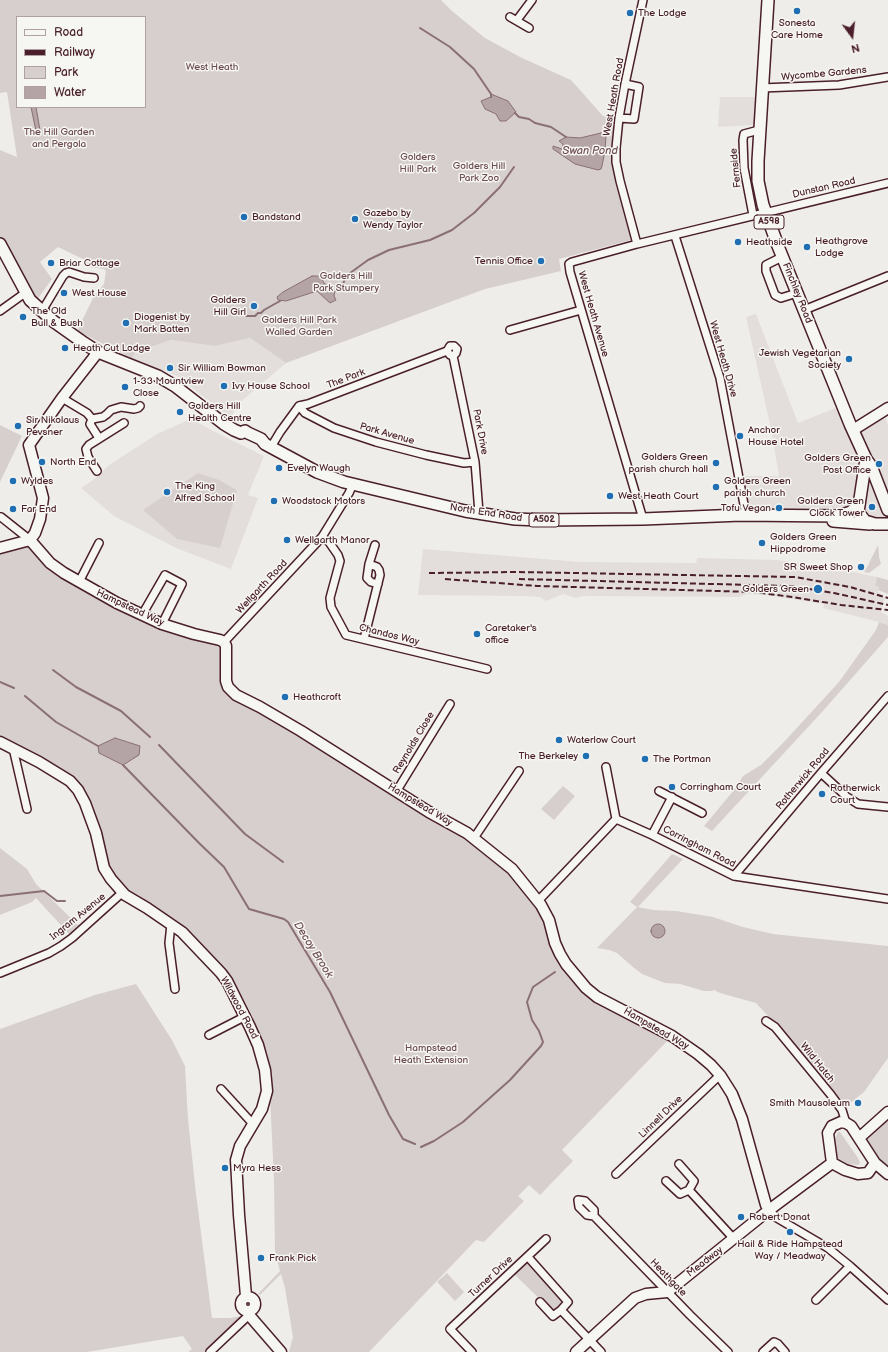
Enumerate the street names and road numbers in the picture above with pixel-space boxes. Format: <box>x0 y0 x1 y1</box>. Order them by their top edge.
street label: West Heath Road <box>601 57 627 137</box>
street label: Wycombe Gardens <box>781 64 867 84</box>
street label: Fernside <box>728 148 744 188</box>
street label: Dunstan Road <box>791 175 857 201</box>
road number: A598 <box>754 215 784 229</box>
street label: Finchley Road <box>779 261 815 325</box>
street label: West Heath Avenue <box>575 270 611 358</box>
street label: West Heath Drive <box>706 319 740 399</box>
street label: The Park <box>325 366 367 392</box>
street label: Park Drive <box>470 408 490 456</box>
street label: Park Avenue <box>358 420 416 448</box>
street label: North End Road <box>449 501 523 525</box>
road number: A502 <box>529 513 559 527</box>
street label: Wellgarth Road <box>234 557 290 617</box>
street label: Hampstead Way <box>94 587 166 629</box>
street label: Chandos Way <box>358 622 420 648</box>
street label: Reynolds Close <box>391 710 437 776</box>
street label: Rotherwick Road <box>774 746 832 812</box>
street label: Hampstead Way <box>385 781 455 829</box>
street label: Corringham Road <box>661 823 737 871</box>
street label: Ingram Avenue <box>48 891 108 943</box>
street label: Wildwood Road <box>217 975 261 1041</box>
street label: Hampstead Way <box>621 1005 691 1053</box>
street label: Wild Hatch <box>797 1041 837 1085</box>
street label: Linnell Drive <box>637 1093 685 1141</box>
street label: Meadway <box>685 1244 725 1280</box>
street label: Turner Drive <box>466 1254 516 1300</box>
street label: Heathgate <box>647 1257 689 1299</box>

